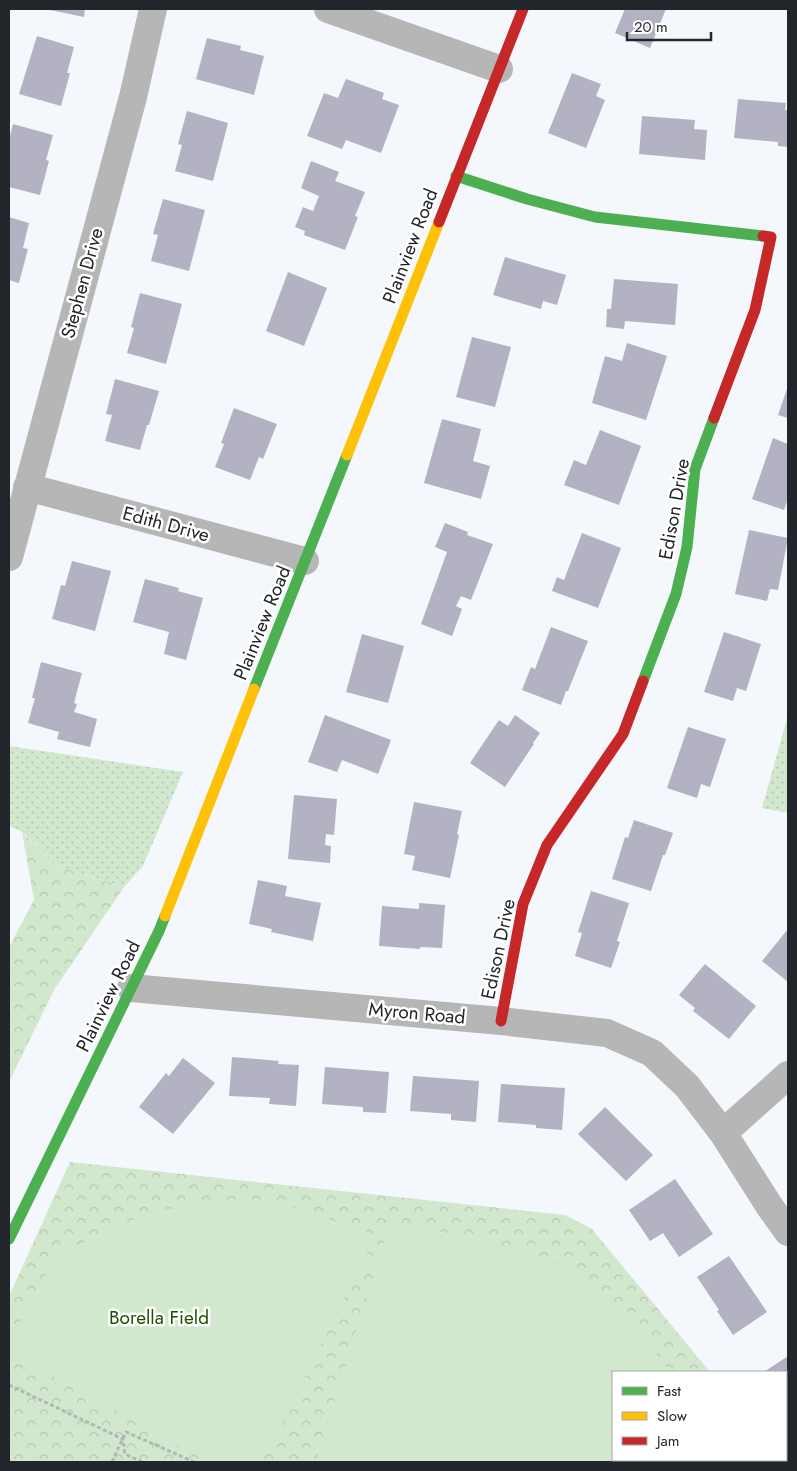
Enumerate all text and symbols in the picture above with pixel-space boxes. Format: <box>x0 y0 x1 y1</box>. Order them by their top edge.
scale bar <box>627 10 711 42</box>
text: 20 m <box>634 16 668 38</box>
street label: Plainview Road <box>376 185 444 307</box>
street label: Stephen Drive <box>54 225 110 341</box>
street label: Edison Drive <box>652 456 696 562</box>
street label: Edith Drive <box>120 499 213 549</box>
street label: Plainview Road <box>227 562 297 684</box>
street label: Edison Drive <box>474 896 522 1002</box>
street label: Plainview Road <box>69 936 147 1056</box>
street label: Myron Road <box>368 995 466 1031</box>
park label: Borella Field <box>109 1304 209 1331</box>
legend <box>612 1371 787 1461</box>
text: Fast <box>657 1380 681 1402</box>
text: Slow <box>657 1405 688 1427</box>
text: Jam <box>655 1430 680 1452</box>

